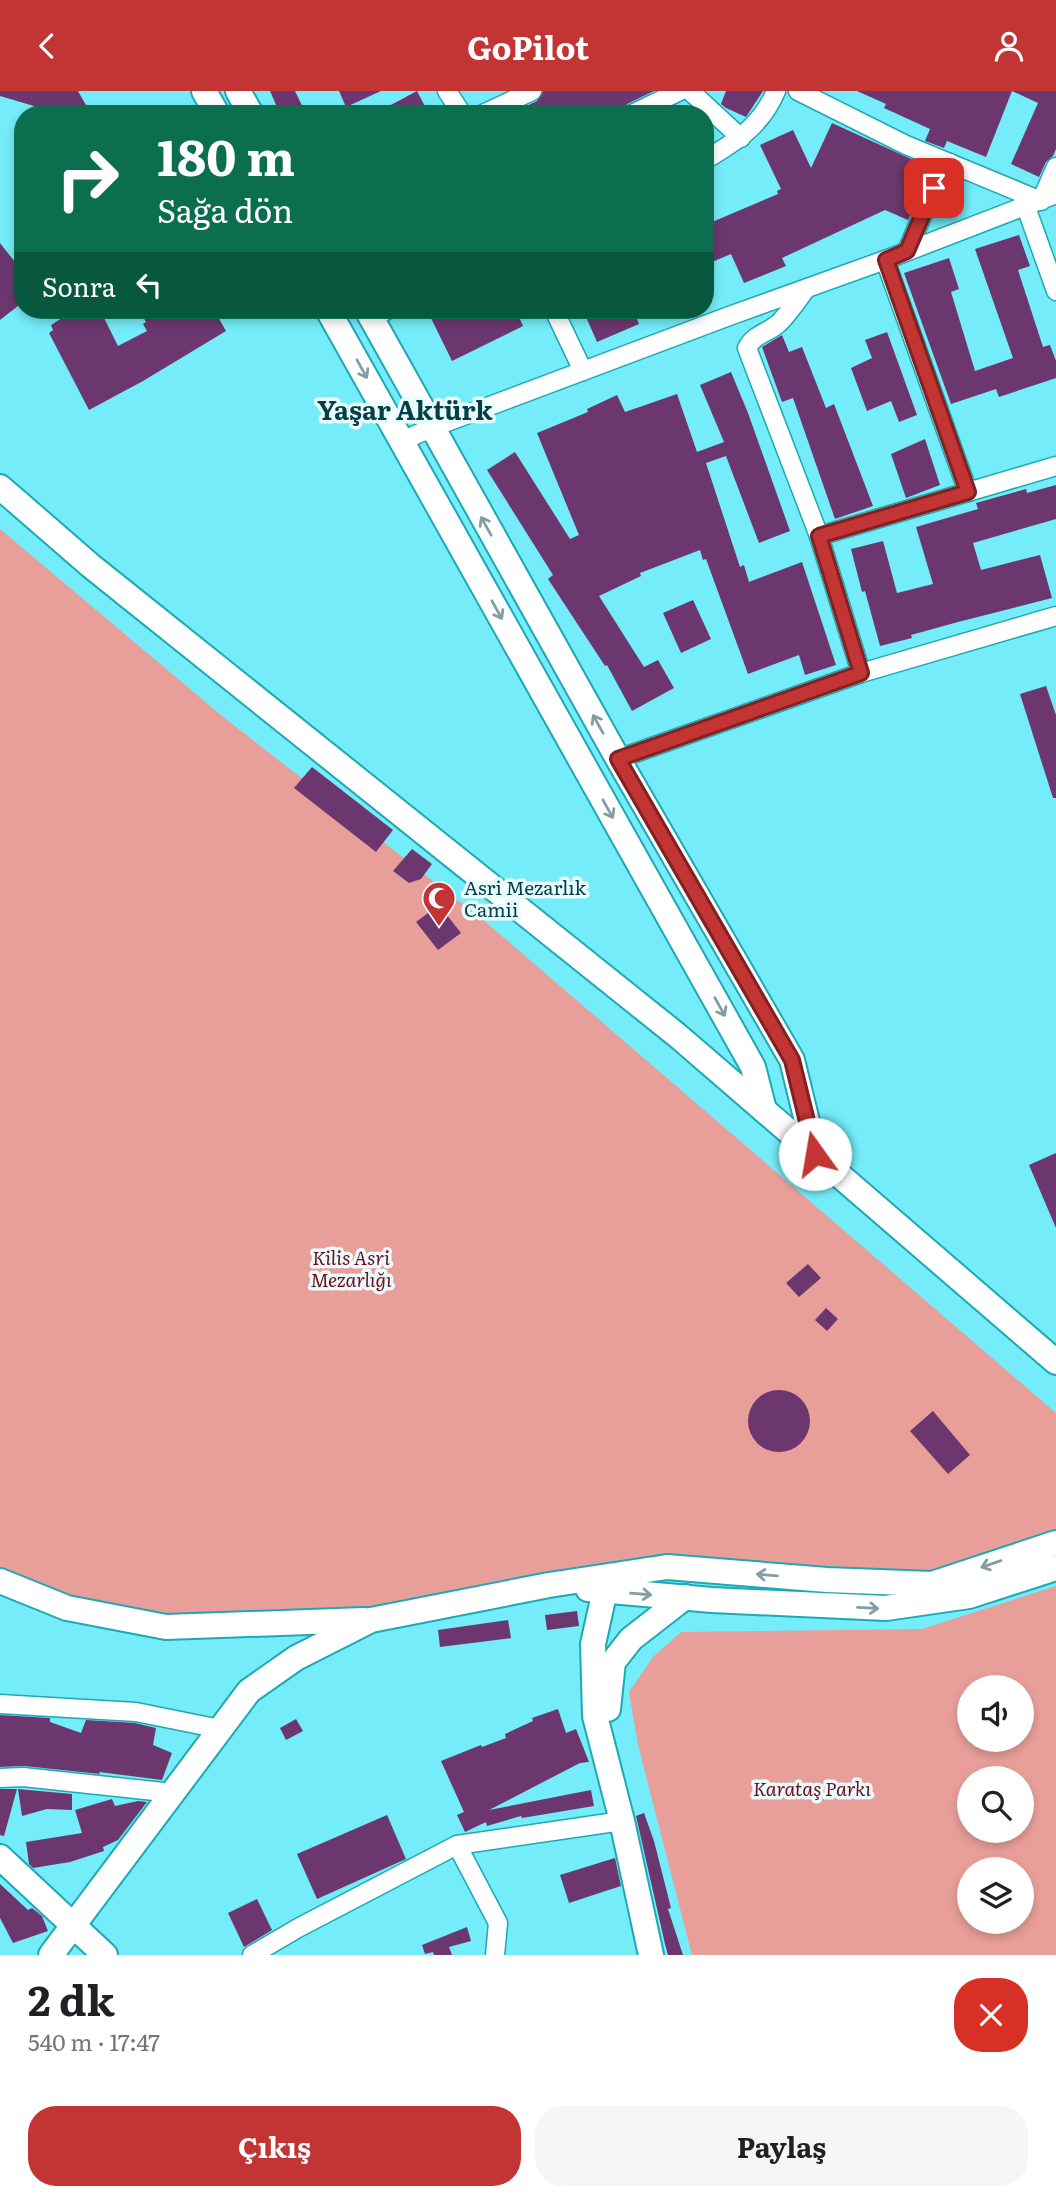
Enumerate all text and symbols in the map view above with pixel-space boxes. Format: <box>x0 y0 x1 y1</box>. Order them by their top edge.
text: GoPilot <box>467 22 589 70</box>
icon: back <box>28 27 66 65</box>
icon: person <box>990 27 1028 65</box>
text: 180 m <box>157 118 295 191</box>
icon: right <box>42 133 133 224</box>
pin <box>904 158 964 218</box>
icon: arrive <box>915 169 953 207</box>
text: Sağa dön <box>157 185 293 233</box>
text: Sonra <box>42 266 116 305</box>
icon: left <box>130 266 168 304</box>
one-way arrow <box>355 359 369 379</box>
district label: Yaşar Aktürk <box>317 389 493 428</box>
one-way arrow <box>479 516 493 536</box>
one-way arrow <box>490 600 504 620</box>
one-way arrow <box>591 714 604 735</box>
one-way arrow <box>601 798 615 818</box>
place label: Asri Mezarlık Camii <box>464 873 587 923</box>
mosque icon: Asri Mezarlık Camii <box>420 879 458 928</box>
one-way arrow <box>714 996 727 1017</box>
position arrow <box>778 1117 852 1191</box>
park label: Kilis Asri Mezarlığı <box>310 1243 392 1293</box>
one-way arrow <box>981 1559 1003 1571</box>
one-way arrow <box>757 1568 779 1581</box>
one-way arrow <box>629 1587 652 1600</box>
one-way arrow <box>856 1601 879 1614</box>
map controls <box>957 1675 1034 1934</box>
button: sound <box>957 1675 1034 1752</box>
button: search <box>957 1766 1034 1843</box>
park label: Karataş Parkı <box>753 1774 871 1802</box>
button: layers <box>957 1857 1034 1934</box>
text: 2 dk <box>28 1967 115 2029</box>
button: close <box>954 1978 1028 2052</box>
text: 540 m · 17:47 <box>28 2024 160 2058</box>
button: Çıkış <box>28 2106 521 2186</box>
button: Paylaş <box>535 2106 1028 2186</box>

